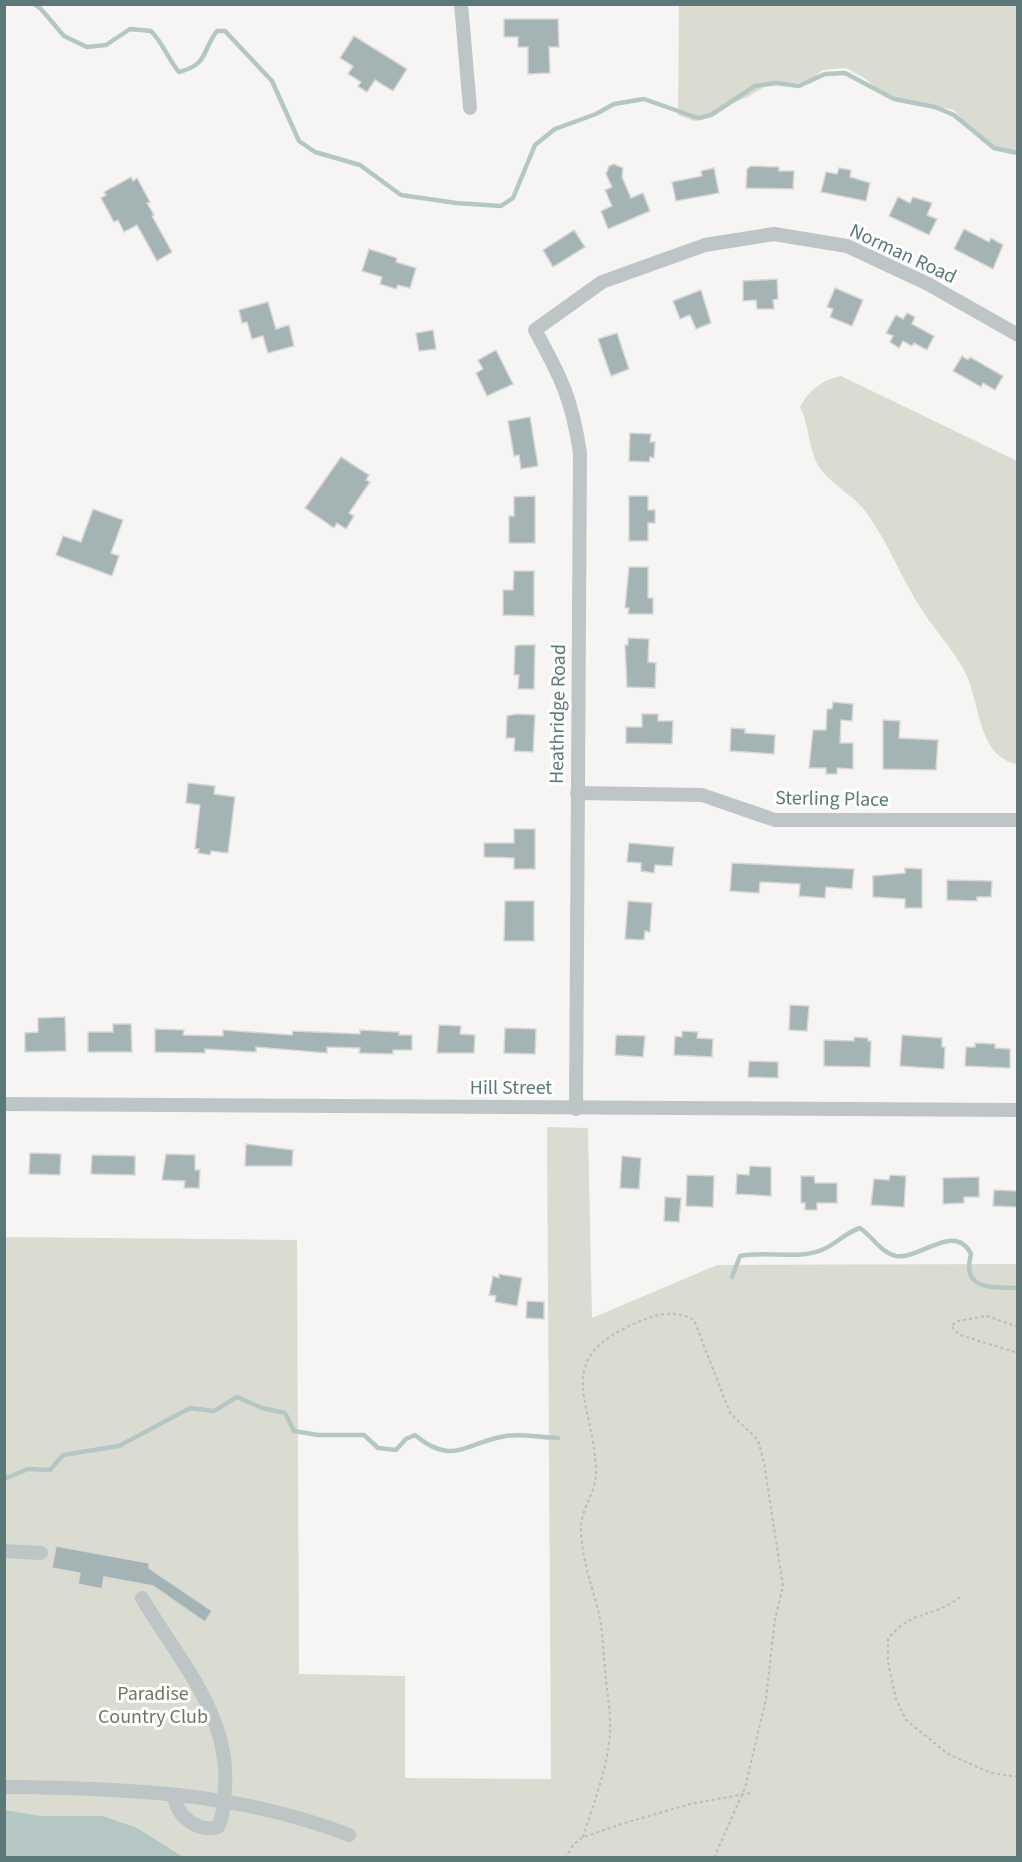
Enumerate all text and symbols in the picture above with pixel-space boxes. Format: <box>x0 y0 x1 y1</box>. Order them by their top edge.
street label: Norman Road <box>845 217 961 291</box>
street label: Heathridge Road <box>543 644 573 784</box>
street label: Sterling Place <box>775 784 889 814</box>
street label: Hill Street <box>470 1074 552 1102</box>
park label: Paradise Country Club <box>98 1680 208 1731</box>

